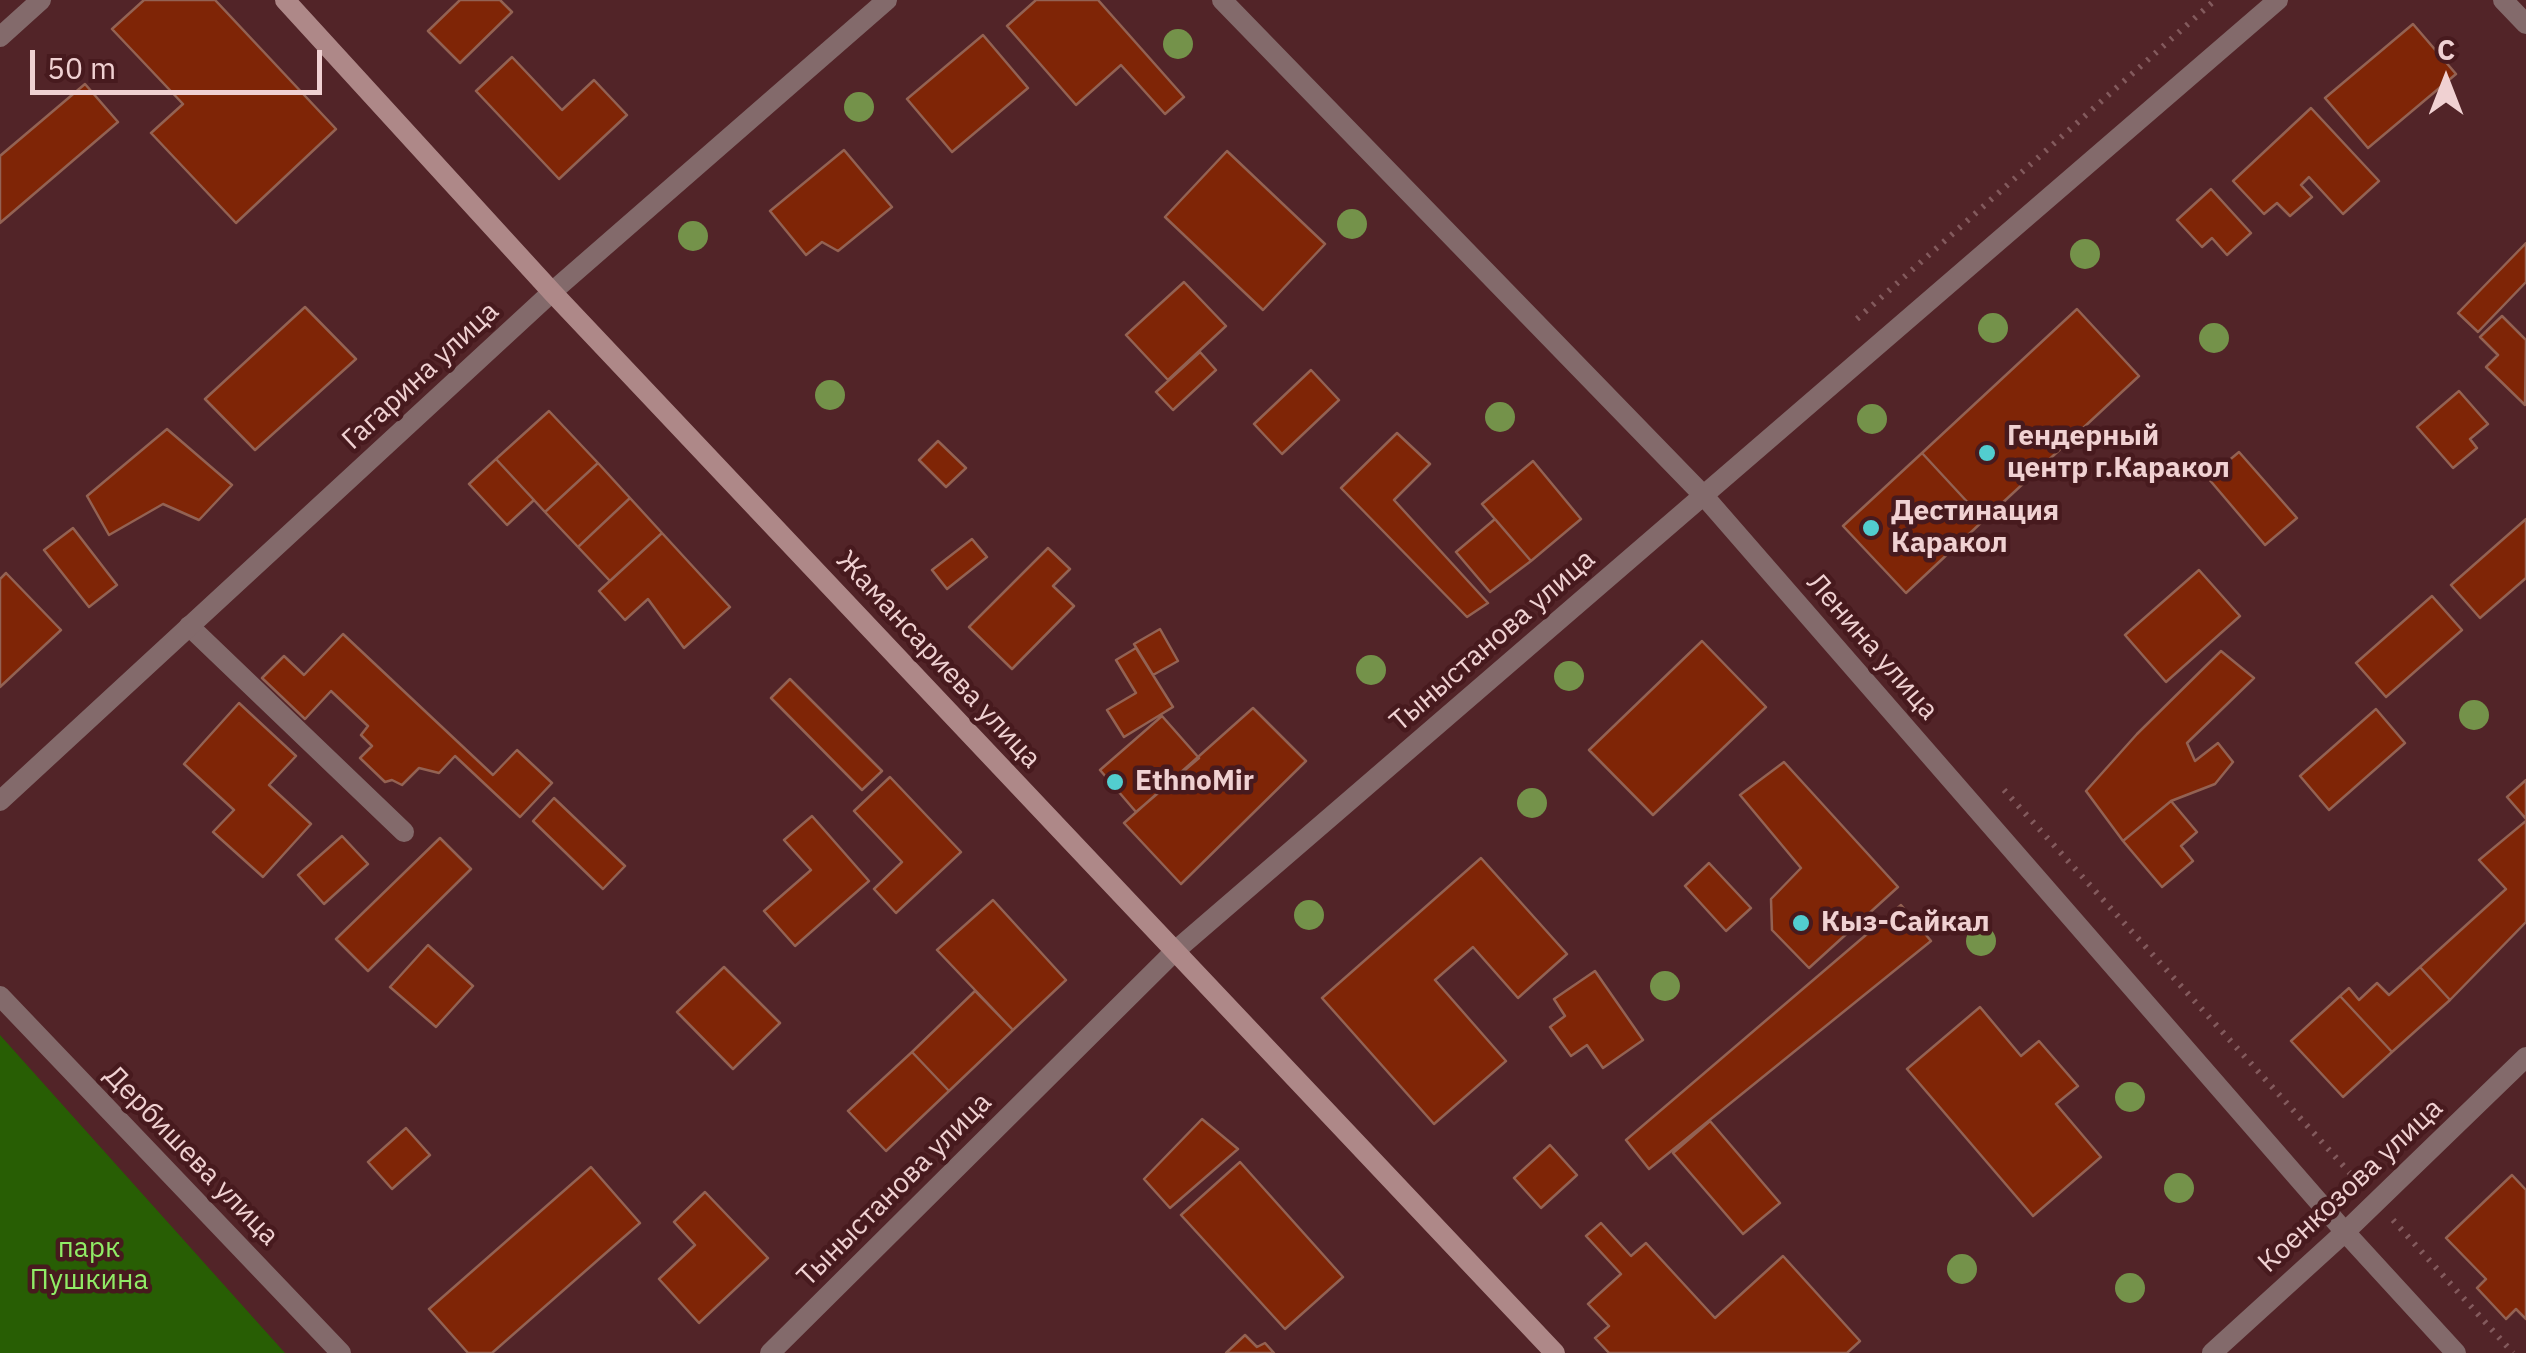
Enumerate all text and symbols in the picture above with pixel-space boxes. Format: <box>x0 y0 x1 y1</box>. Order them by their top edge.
scale bar <box>35 30 328 92</box>
north arrow <box>2396 30 2496 130</box>
text: С <box>2437 31 2455 68</box>
text: 50 m <box>47 48 116 87</box>
street label: Гагарина улица <box>336 295 506 457</box>
place label: Гендерный центр г.Каракол <box>2007 420 2230 486</box>
marker: Гендерный центр г.Каракол <box>1976 442 1998 464</box>
place label: Дестинация Каракол <box>1891 495 2059 561</box>
marker: Дестинация Каракол <box>1860 517 1882 539</box>
street label: Тыныстанова улица <box>1384 543 1602 739</box>
street label: Жамансариева улица <box>829 544 1047 776</box>
street label: Ленина улица <box>1799 567 1945 727</box>
place label: EthnoMir <box>1135 765 1254 799</box>
marker: EthnoMir <box>1104 771 1126 793</box>
place label: Кыз-Сайкал <box>1821 906 1990 940</box>
marker: Кыз-Сайкал <box>1790 912 1812 934</box>
street label: Дербишева улица <box>97 1059 285 1253</box>
street label: Тыныстанова улица <box>791 1086 999 1294</box>
street label: Коенкозова улица <box>2252 1092 2450 1280</box>
park label: парк Пушкина <box>30 1232 148 1298</box>

